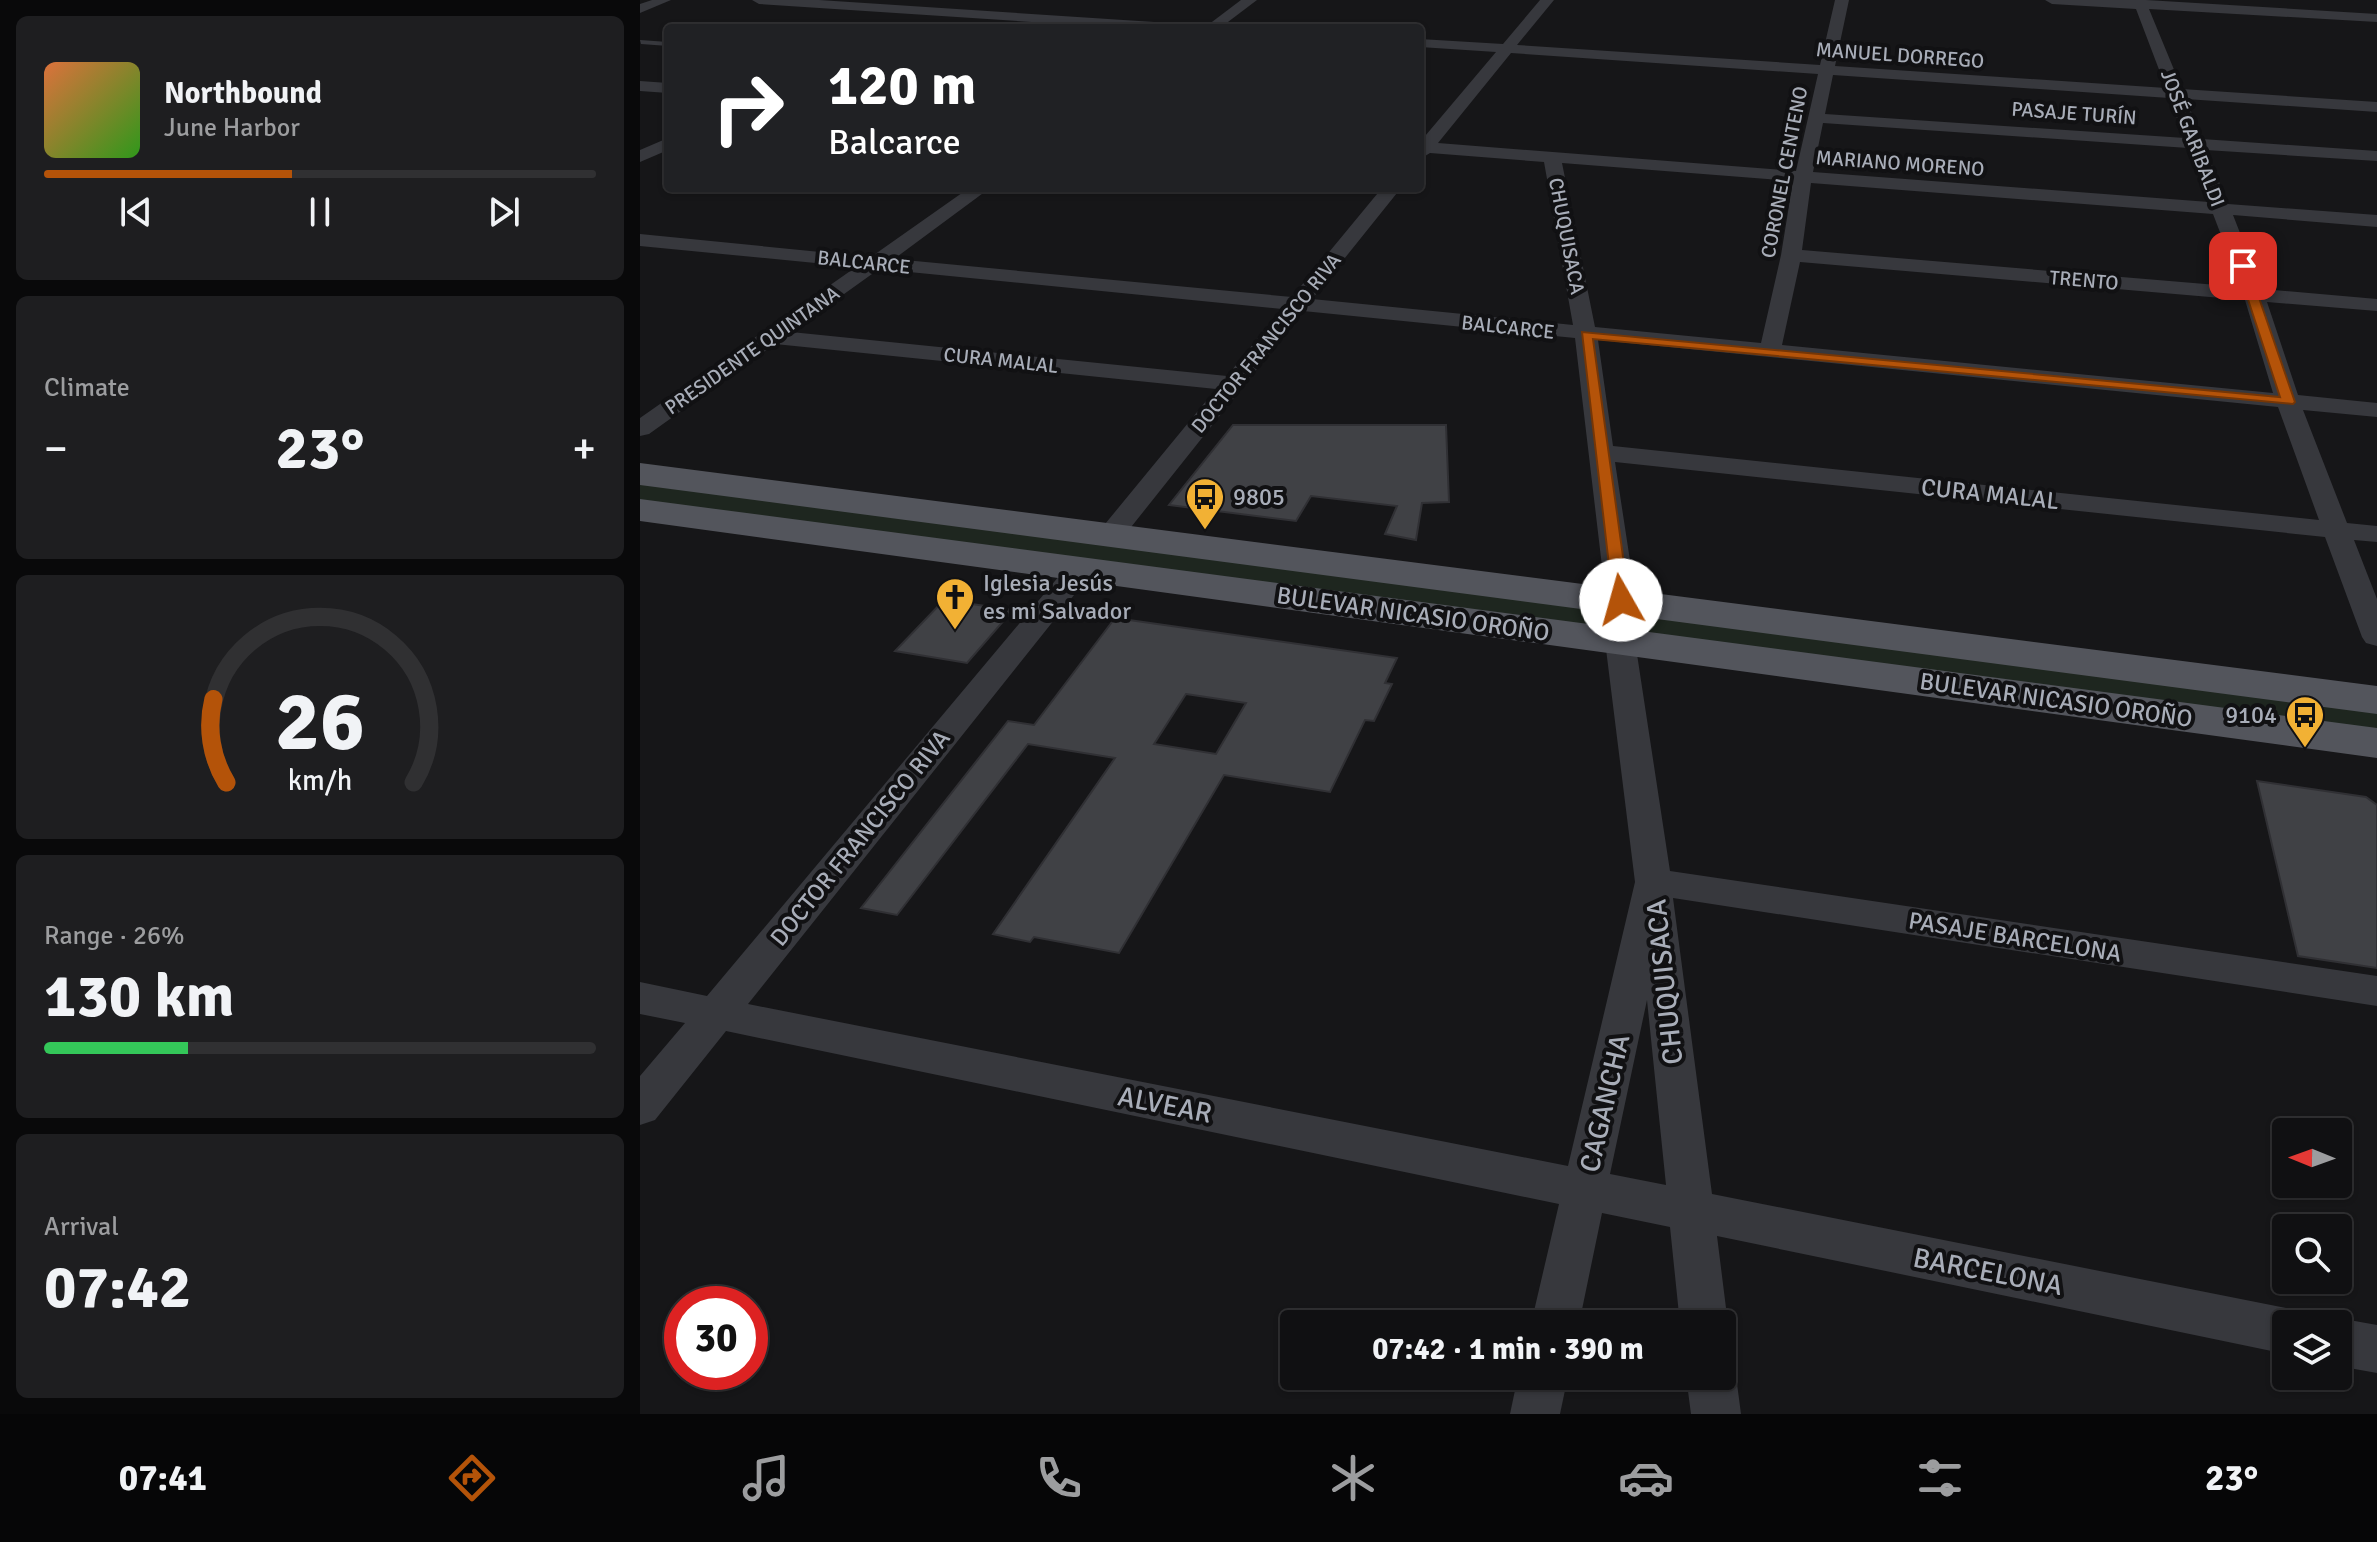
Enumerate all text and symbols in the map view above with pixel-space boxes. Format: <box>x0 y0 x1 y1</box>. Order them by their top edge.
street label: MANUEL DORREGO <box>1815 37 1985 74</box>
text: 120 m <box>828 51 976 120</box>
icon: right <box>696 56 800 160</box>
street label: JOSÉ GARIBALDI <box>2155 66 2230 210</box>
text: Northbound <box>164 75 322 112</box>
street label: CORONEL CENTENO <box>1756 84 1813 260</box>
street label: PASAJE TURÍN <box>2011 97 2137 130</box>
text: June Harbor <box>164 112 300 144</box>
text: Balcarce <box>828 120 961 165</box>
street label: MARIANO MORENO <box>1815 145 1985 182</box>
street label: CHUQUISACA <box>1543 176 1590 297</box>
icon: previous <box>114 190 158 234</box>
icon: pause <box>298 190 342 234</box>
icon: next <box>482 190 526 234</box>
pin <box>2209 232 2277 300</box>
icon: arrive <box>2221 244 2265 288</box>
street label: BALCARCE <box>816 245 912 280</box>
street label: DOCTOR FRANCISCO RIVA <box>1186 248 1347 438</box>
street label: TRENTO <box>2048 265 2120 296</box>
street label: PRESIDENTE QUINTANA <box>660 281 844 420</box>
street label: BALCARCE <box>1460 310 1556 345</box>
street label: CURA MALAL <box>942 342 1060 379</box>
text: Climate <box>44 372 130 404</box>
text: 23° <box>276 412 364 486</box>
text: − <box>44 422 68 476</box>
text: + <box>572 422 596 476</box>
street label: CURA MALAL <box>1920 472 2060 516</box>
bus stop icon: 9805 <box>1184 476 1226 531</box>
place label: 9805 <box>1233 482 1285 512</box>
position arrow <box>1579 558 1663 642</box>
place label: Iglesia Jesús es mi Salvador <box>983 568 1131 626</box>
church icon: Iglesia Jesús es mi Salvador <box>934 576 976 631</box>
street label: BULEVAR NICASIO OROÑO <box>1275 580 1551 648</box>
street label: BULEVAR NICASIO OROÑO <box>1918 666 2194 734</box>
text: 26 <box>275 671 365 773</box>
bus stop icon: 9104 <box>2284 694 2326 749</box>
place label: 9104 <box>2225 700 2277 730</box>
street label: DOCTOR FRANCISCO RIVA <box>764 724 957 952</box>
text: km/h <box>288 763 352 798</box>
street label: CHUQUISACA <box>1639 898 1691 1066</box>
street label: PASAJE BARCELONA <box>1907 905 2124 969</box>
text: Range · 26% <box>44 920 185 952</box>
text: 130 km <box>44 960 234 1034</box>
street label: CAGANCHA <box>1573 1031 1637 1176</box>
street label: ALVEAR <box>1115 1079 1215 1131</box>
north arrow <box>2272 1118 2352 1198</box>
map controls <box>2272 1118 2352 1390</box>
text: Arrival <box>44 1211 119 1243</box>
button: search <box>2272 1214 2352 1294</box>
street label: BARCELONA <box>1910 1241 2065 1303</box>
text: 07:42 <box>44 1251 191 1325</box>
speed limit sign: 30 <box>664 1286 768 1390</box>
button: layers <box>2272 1310 2352 1390</box>
text: 07:42 · 1 min · 390 m <box>1372 1331 1644 1368</box>
icon: directions <box>444 1450 500 1506</box>
icon: music <box>738 1450 794 1506</box>
icon: phone <box>1031 1450 1087 1506</box>
icon: climate <box>1325 1450 1381 1506</box>
icon: car <box>1618 1450 1674 1506</box>
icon: filters <box>1912 1450 1968 1506</box>
text: 07:41 <box>119 1456 207 1501</box>
text: 23° <box>2205 1456 2258 1501</box>

